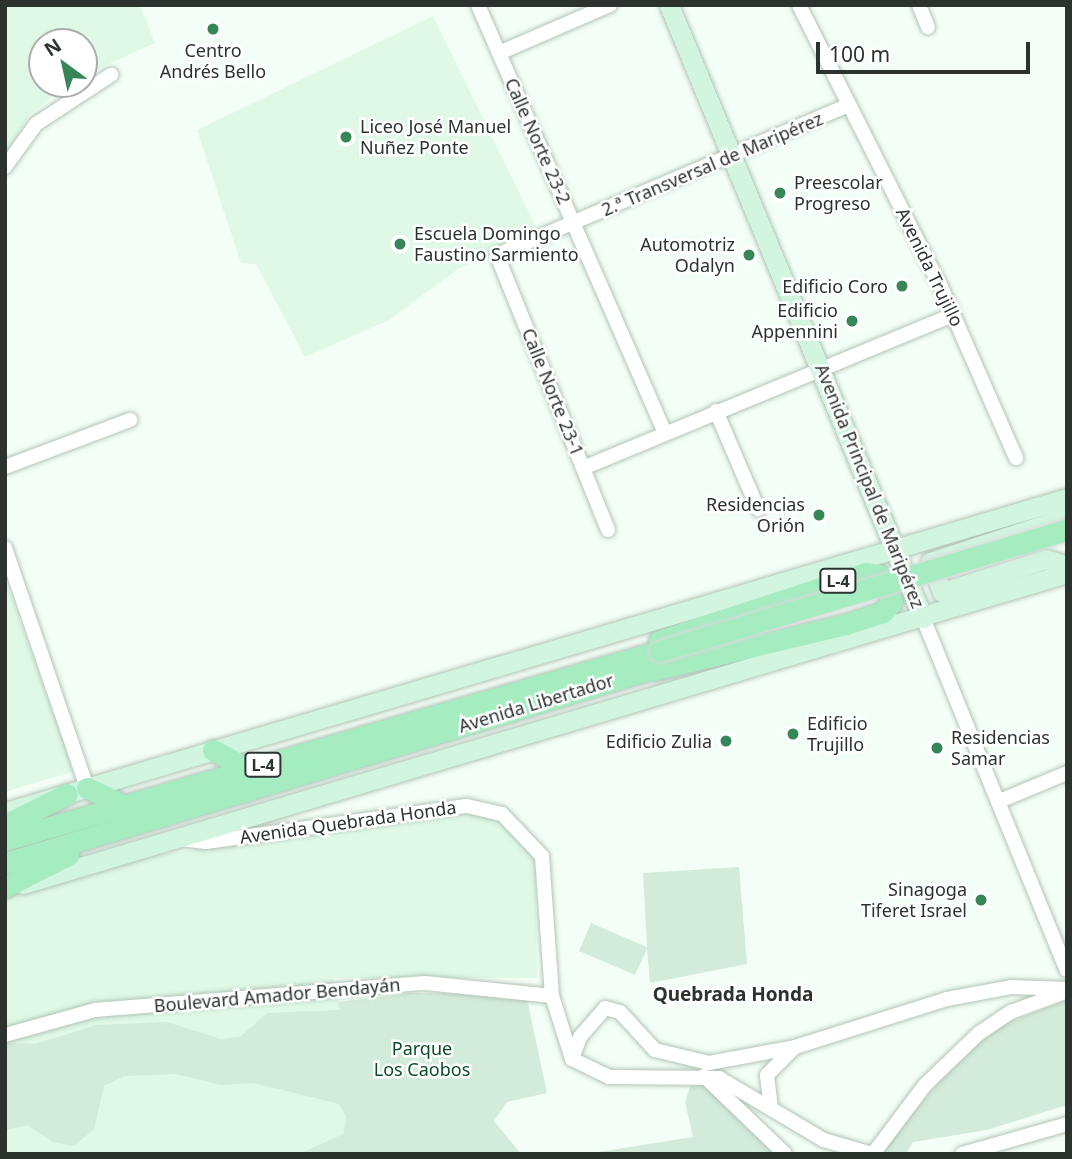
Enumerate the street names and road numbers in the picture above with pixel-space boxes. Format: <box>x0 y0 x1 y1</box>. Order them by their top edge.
street label: Calle Norte 23-2 <box>501 75 575 207</box>
street label: 2.ª Transversal de Maripérez <box>598 108 826 220</box>
street label: Avenida Trujillo <box>892 204 968 330</box>
street label: Calle Norte 23-1 <box>518 325 588 459</box>
street label: Avenida Principal de Maripérez <box>811 361 929 611</box>
road number: L-4 <box>819 568 857 594</box>
street label: Avenida Libertador <box>456 669 616 737</box>
road number: L-4 <box>244 752 282 778</box>
street label: Avenida Quebrada Honda <box>238 796 458 848</box>
street label: Boulevard Amador Bendayán <box>153 973 401 1017</box>

